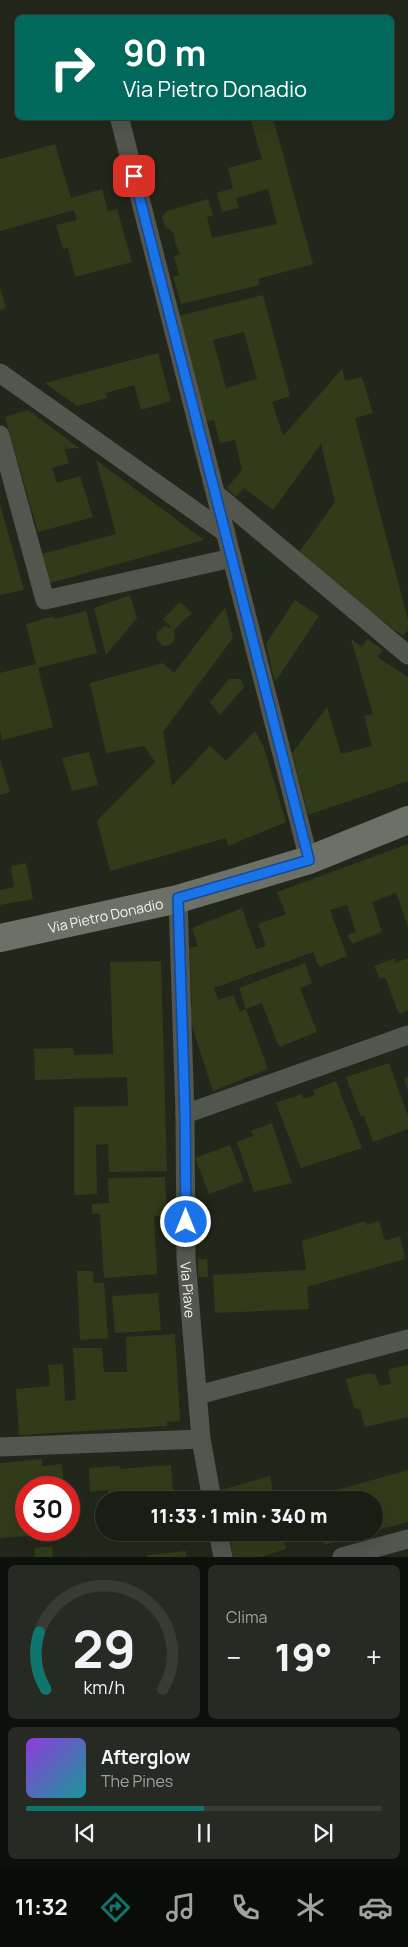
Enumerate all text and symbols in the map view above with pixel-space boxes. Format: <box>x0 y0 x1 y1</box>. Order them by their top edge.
text: 90 m <box>123 29 206 77</box>
icon: right <box>40 35 105 100</box>
text: Via Pietro Donadio <box>123 74 307 104</box>
pin <box>113 155 155 197</box>
icon: arrive <box>120 162 148 190</box>
street label: Via Pietro Donadio <box>46 893 165 937</box>
position arrow <box>159 1195 211 1247</box>
street label: Via Piave <box>177 1261 200 1319</box>
speed limit sign: 30 <box>15 1476 80 1541</box>
text: 11:33 · 1 min · 340 m <box>151 1503 327 1529</box>
text: Clima <box>226 1606 267 1628</box>
text: 29 <box>72 1613 136 1684</box>
text: 19° <box>274 1630 332 1682</box>
text: − <box>226 1638 241 1676</box>
text: + <box>366 1638 382 1676</box>
text: km/h <box>83 1675 125 1699</box>
text: Afterglow <box>101 1744 190 1770</box>
text: The Pines <box>101 1770 173 1792</box>
icon: previous <box>71 1819 99 1847</box>
icon: pause <box>190 1819 218 1847</box>
icon: next <box>309 1819 337 1847</box>
icon: directions <box>98 1890 133 1925</box>
icon: music <box>163 1890 198 1925</box>
icon: phone <box>228 1890 263 1925</box>
icon: climate <box>293 1890 328 1925</box>
icon: car <box>358 1890 393 1925</box>
text: 11:32 <box>15 1892 68 1922</box>

